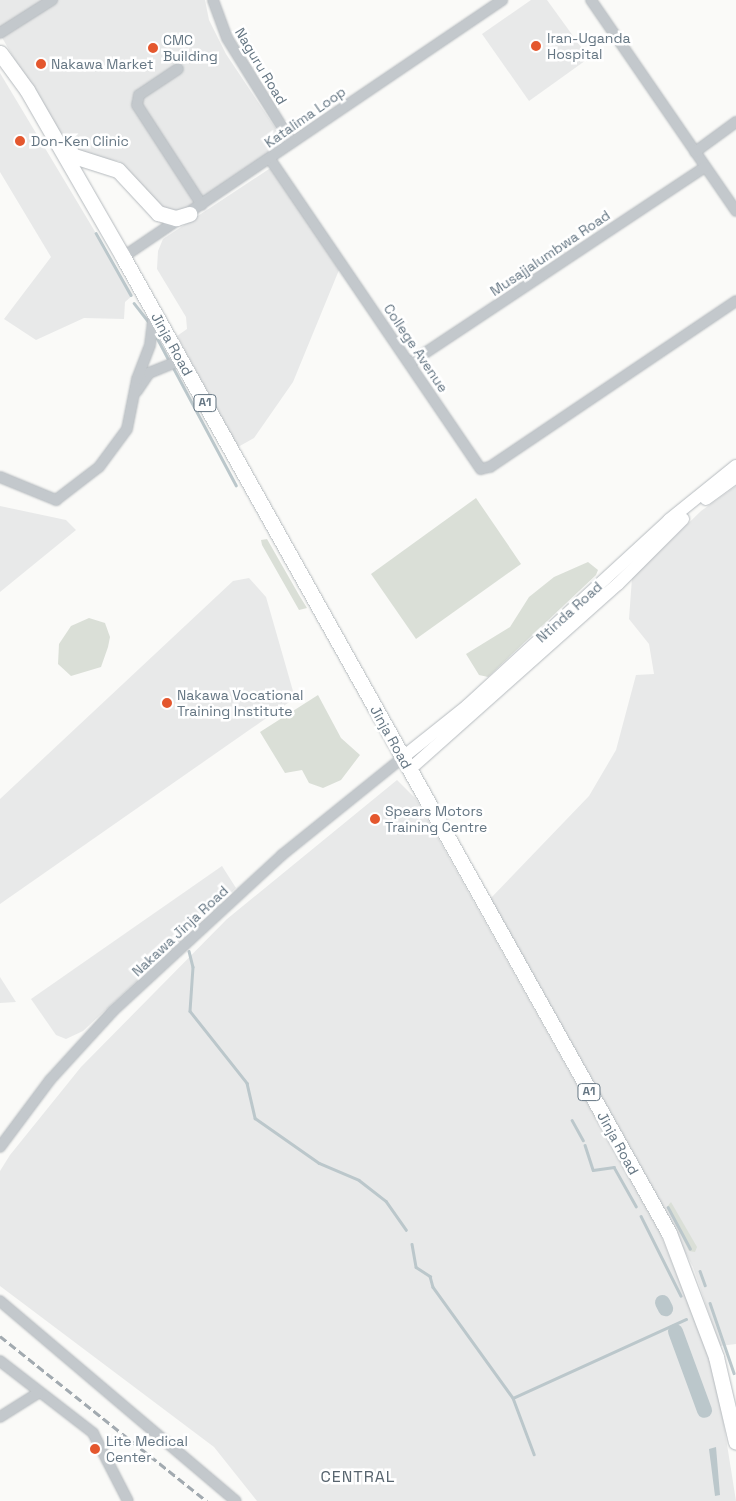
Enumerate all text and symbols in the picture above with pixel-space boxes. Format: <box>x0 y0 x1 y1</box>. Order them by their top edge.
street label: Naguru Road <box>232 25 290 107</box>
place label: Iran-Uganda Hospital <box>547 30 630 62</box>
place label: CMC Building <box>163 32 218 64</box>
marker: Iran-Uganda Hospital <box>529 39 543 53</box>
marker: CMC Building <box>147 42 159 54</box>
place label: Nakawa Market <box>51 56 153 72</box>
marker: Nakawa Market <box>35 58 47 70</box>
street label: Katalima Loop <box>261 83 349 151</box>
place label: Don-Ken Clinic <box>31 133 129 149</box>
marker: Don-Ken Clinic <box>13 134 27 148</box>
street label: Musajjalumbwa Road <box>487 207 613 299</box>
street label: College Avenue <box>380 301 452 395</box>
street label: Jinja Road <box>148 309 196 379</box>
road number: A1 <box>192 393 218 412</box>
street label: Ntinda Road <box>533 578 605 646</box>
place label: Nakawa Vocational Training Institute <box>177 687 304 720</box>
marker: Nakawa Vocational Training Institute <box>161 697 173 709</box>
street label: Jinja Road <box>367 702 415 772</box>
place label: Spears Motors Training Centre <box>385 803 487 836</box>
marker: Spears Motors Training Centre <box>369 813 381 825</box>
street label: Nakawa Jinja Road <box>128 882 232 980</box>
road number: A1 <box>576 1082 602 1102</box>
street label: Jinja Road <box>594 1108 642 1178</box>
place label: Lite Medical Center <box>106 1433 188 1465</box>
marker: Lite Medical Center <box>88 1442 102 1456</box>
district label: CENTRAL <box>320 1467 396 1487</box>

